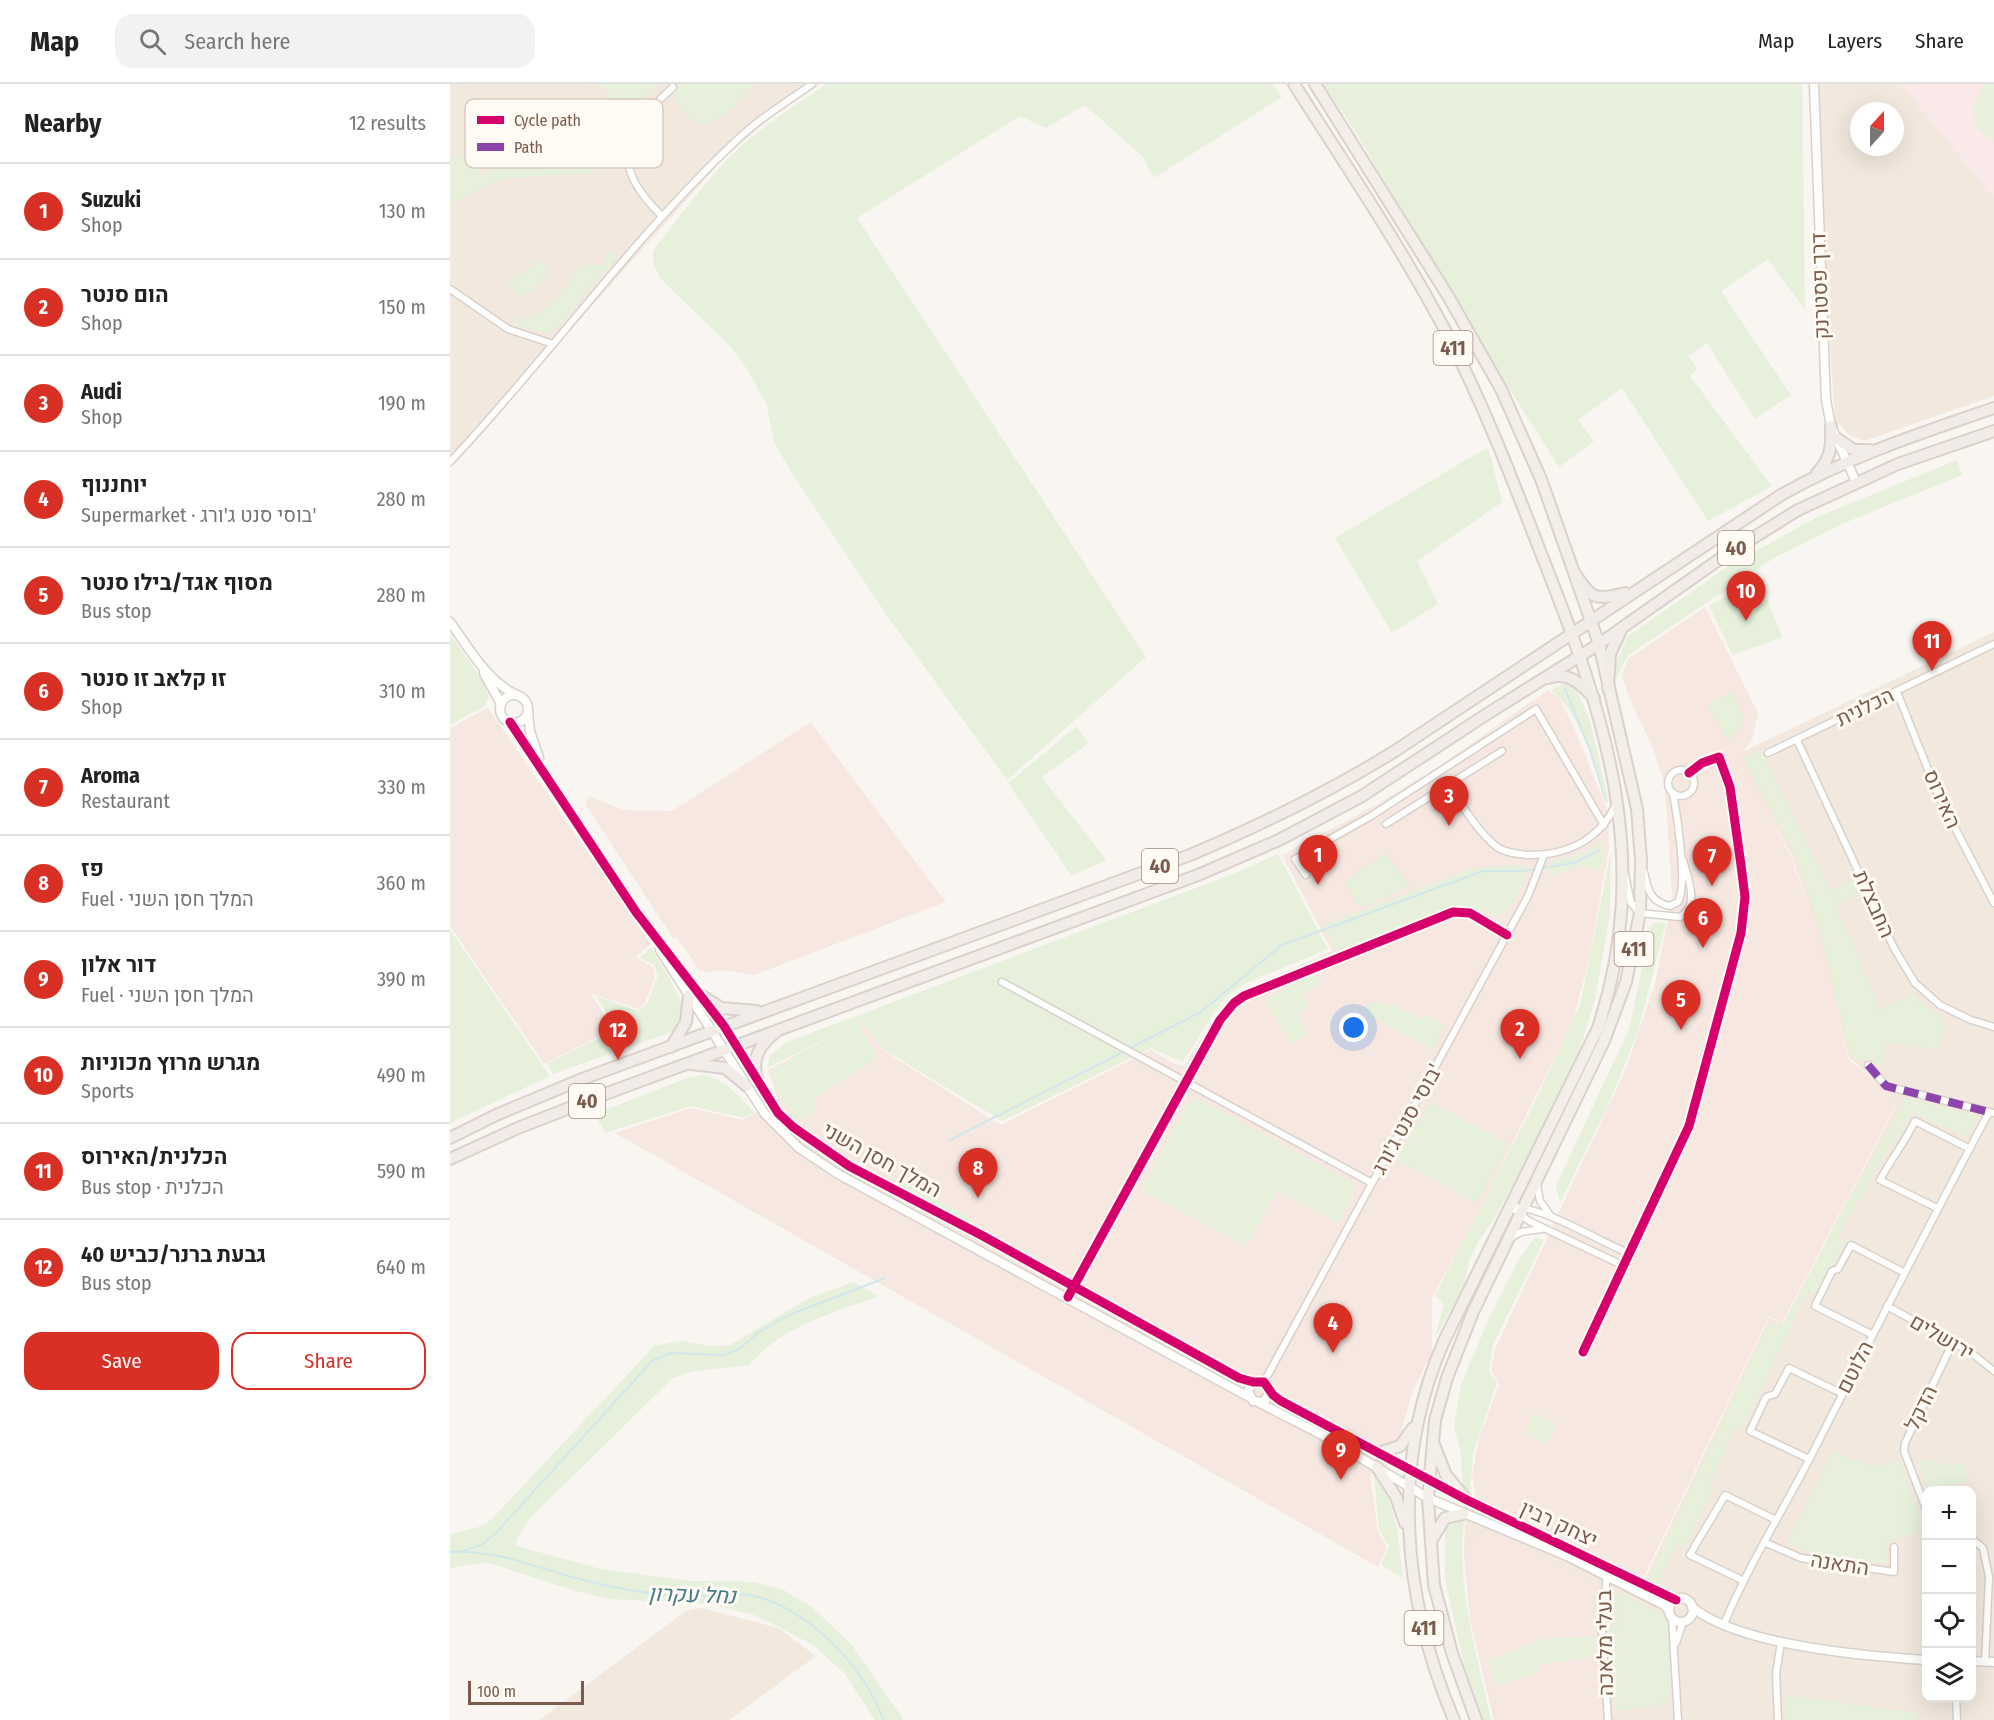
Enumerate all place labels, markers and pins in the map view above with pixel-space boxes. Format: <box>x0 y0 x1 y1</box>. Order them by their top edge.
pin: 10 <box>1726 572 1766 621</box>
pin: 11 <box>1912 622 1952 671</box>
pin: 3 <box>1430 776 1468 826</box>
pin: 1 <box>1298 836 1338 885</box>
pin: 7 <box>1692 836 1732 886</box>
pin: 6 <box>1684 898 1722 948</box>
pin: 5 <box>1662 980 1700 1030</box>
pin: 12 <box>598 1010 638 1060</box>
pin: 2 <box>1500 1010 1540 1059</box>
pin: 8 <box>958 1148 998 1198</box>
pin: 4 <box>1314 1304 1352 1353</box>
pin: 9 <box>1322 1430 1360 1480</box>

